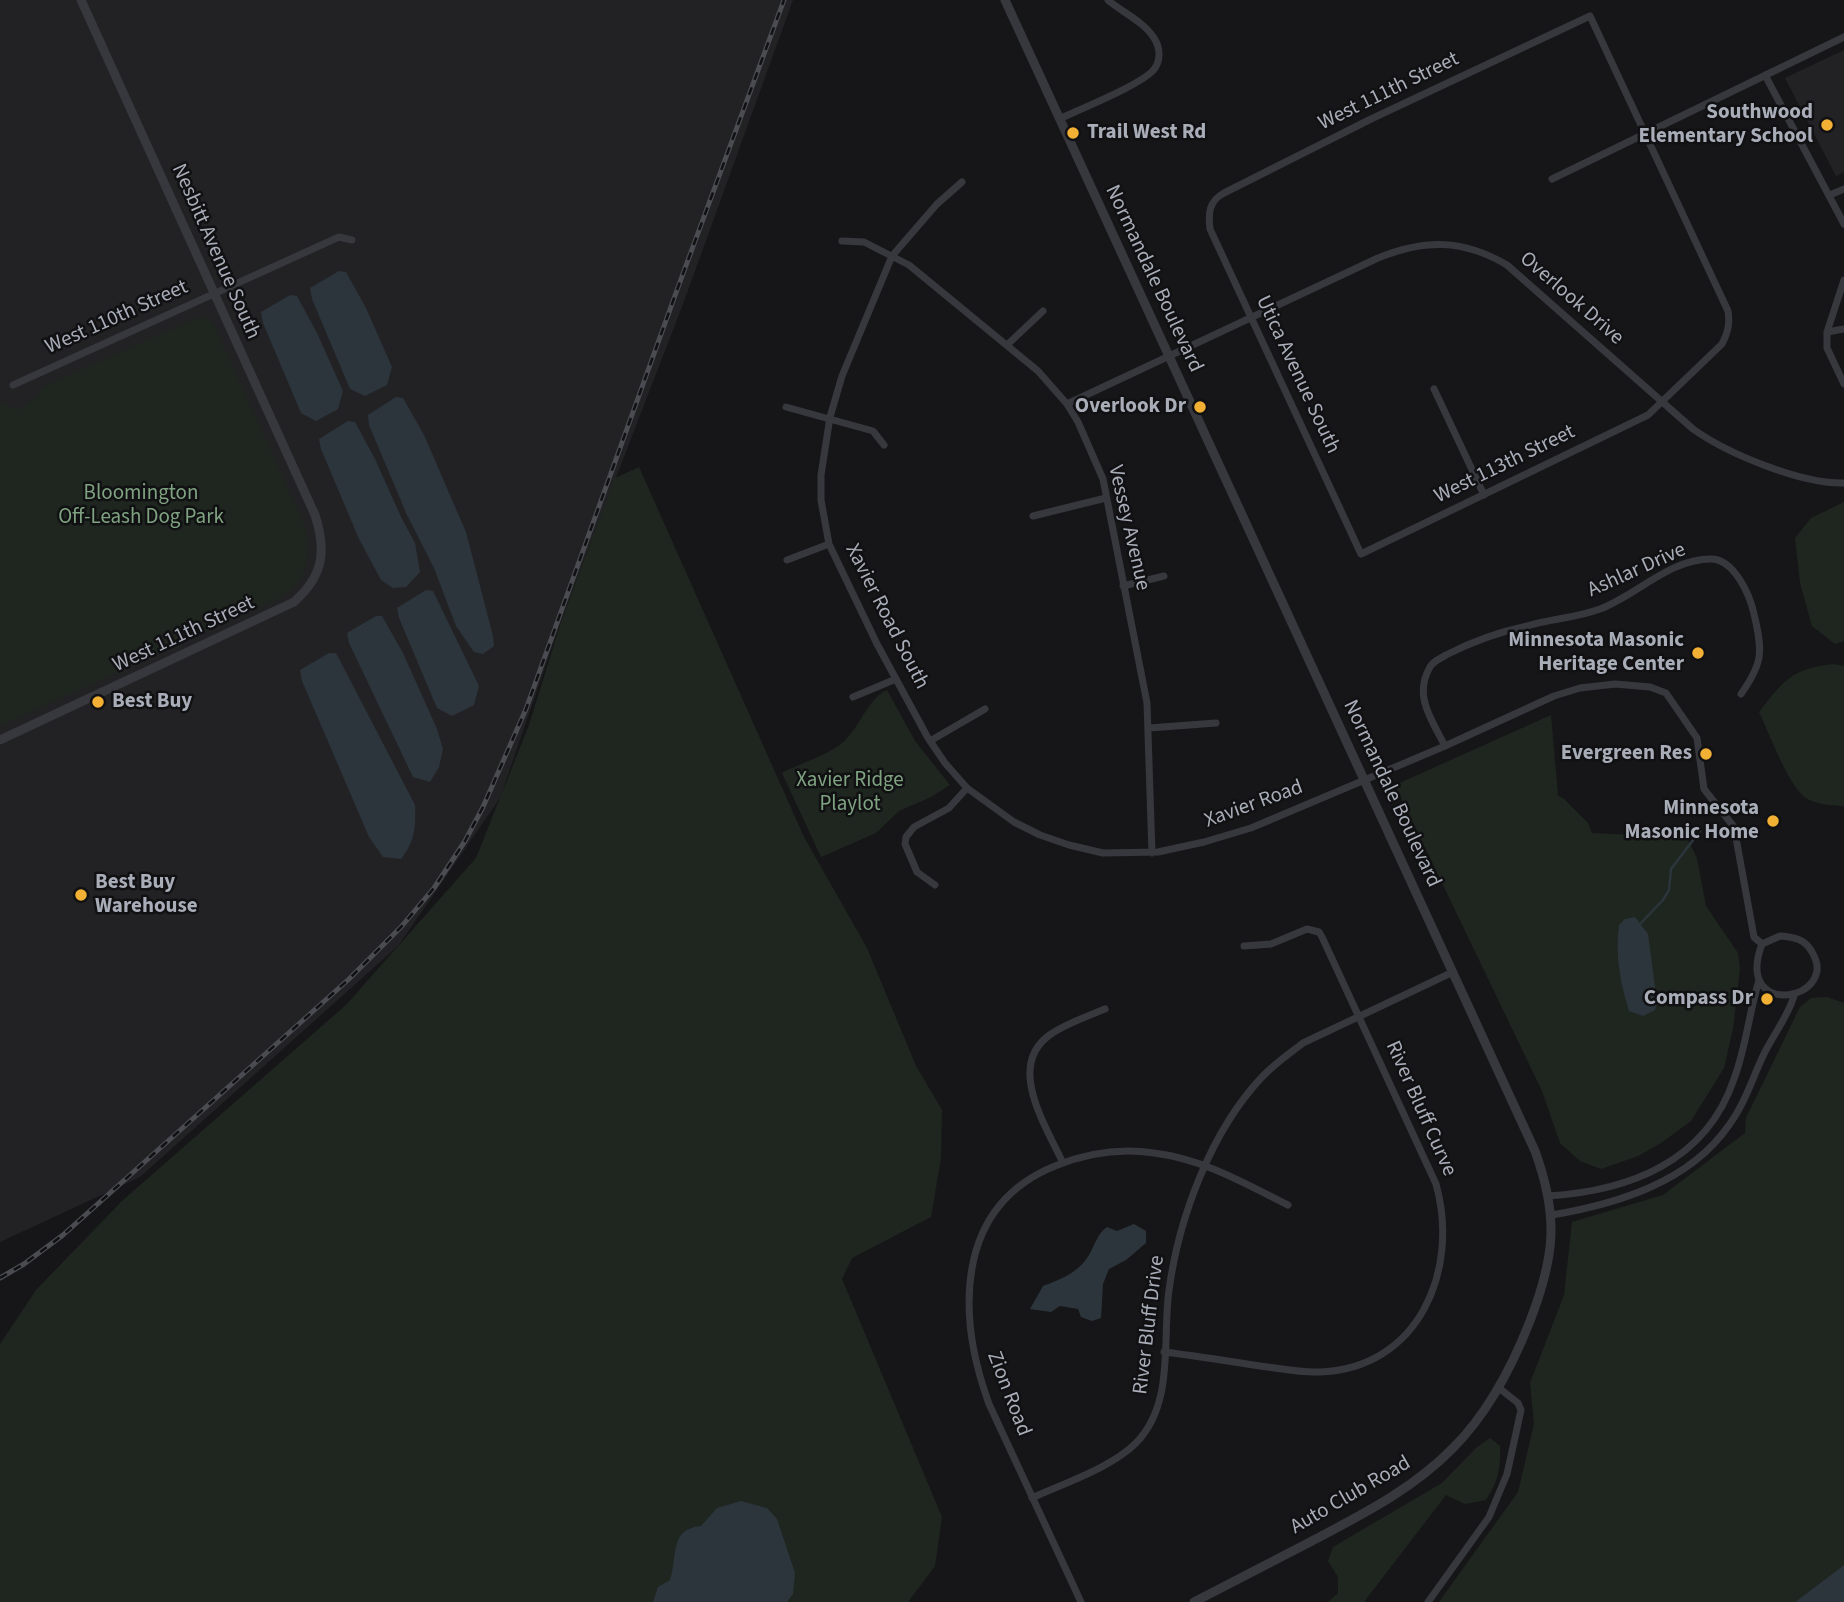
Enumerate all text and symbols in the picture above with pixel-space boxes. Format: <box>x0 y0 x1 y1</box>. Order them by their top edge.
street label: West 111th Street <box>1315 47 1463 137</box>
place label: Southwood Elementary School <box>1639 100 1813 150</box>
marker: Southwood Elementary School <box>1819 117 1835 133</box>
place label: Trail West Rd <box>1087 120 1206 146</box>
marker: Trail West Rd <box>1065 125 1081 141</box>
street label: Nesbitt Avenue South <box>165 161 265 343</box>
street label: Normandale Boulevard <box>1099 181 1207 377</box>
street label: Overlook Drive <box>1514 247 1628 351</box>
street label: West 110th Street <box>42 275 192 361</box>
street label: Utica Avenue South <box>1249 292 1345 458</box>
place label: Overlook Dr <box>1075 394 1186 420</box>
marker: Overlook Dr <box>1192 399 1208 415</box>
street label: West 113th Street <box>1431 420 1579 510</box>
street label: Vessey Avenue <box>1101 463 1155 593</box>
park label: Bloomington Off-Leash Dog Park <box>58 481 224 531</box>
street label: Ashlar Drive <box>1584 538 1690 604</box>
street label: Xavier Road South <box>838 540 934 694</box>
street label: West 111th Street <box>109 591 259 679</box>
place label: Minnesota Masonic Heritage Center <box>1508 628 1684 678</box>
marker: Minnesota Masonic Heritage Center <box>1690 645 1706 661</box>
place label: Best Buy <box>112 689 192 715</box>
marker: Best Buy <box>90 694 106 710</box>
street label: Normandale Boulevard <box>1337 696 1445 892</box>
place label: Evergreen Res <box>1561 741 1692 767</box>
marker: Evergreen Res <box>1698 746 1714 762</box>
park label: Xavier Ridge Playlot <box>796 768 904 818</box>
street label: Xavier Road <box>1201 776 1307 834</box>
place label: Minnesota Masonic Home <box>1624 796 1759 846</box>
marker: Minnesota Masonic Home <box>1765 813 1781 829</box>
place label: Best Buy Warehouse <box>95 870 198 920</box>
marker: Best Buy Warehouse <box>73 887 89 903</box>
place label: Compass Dr <box>1644 986 1753 1012</box>
marker: Compass Dr <box>1759 991 1775 1007</box>
street label: River Bluff Curve <box>1379 1037 1461 1181</box>
street label: River Bluff Drive <box>1129 1254 1171 1396</box>
street label: Zion Road <box>980 1348 1036 1440</box>
street label: Auto Club Road <box>1286 1451 1416 1541</box>

